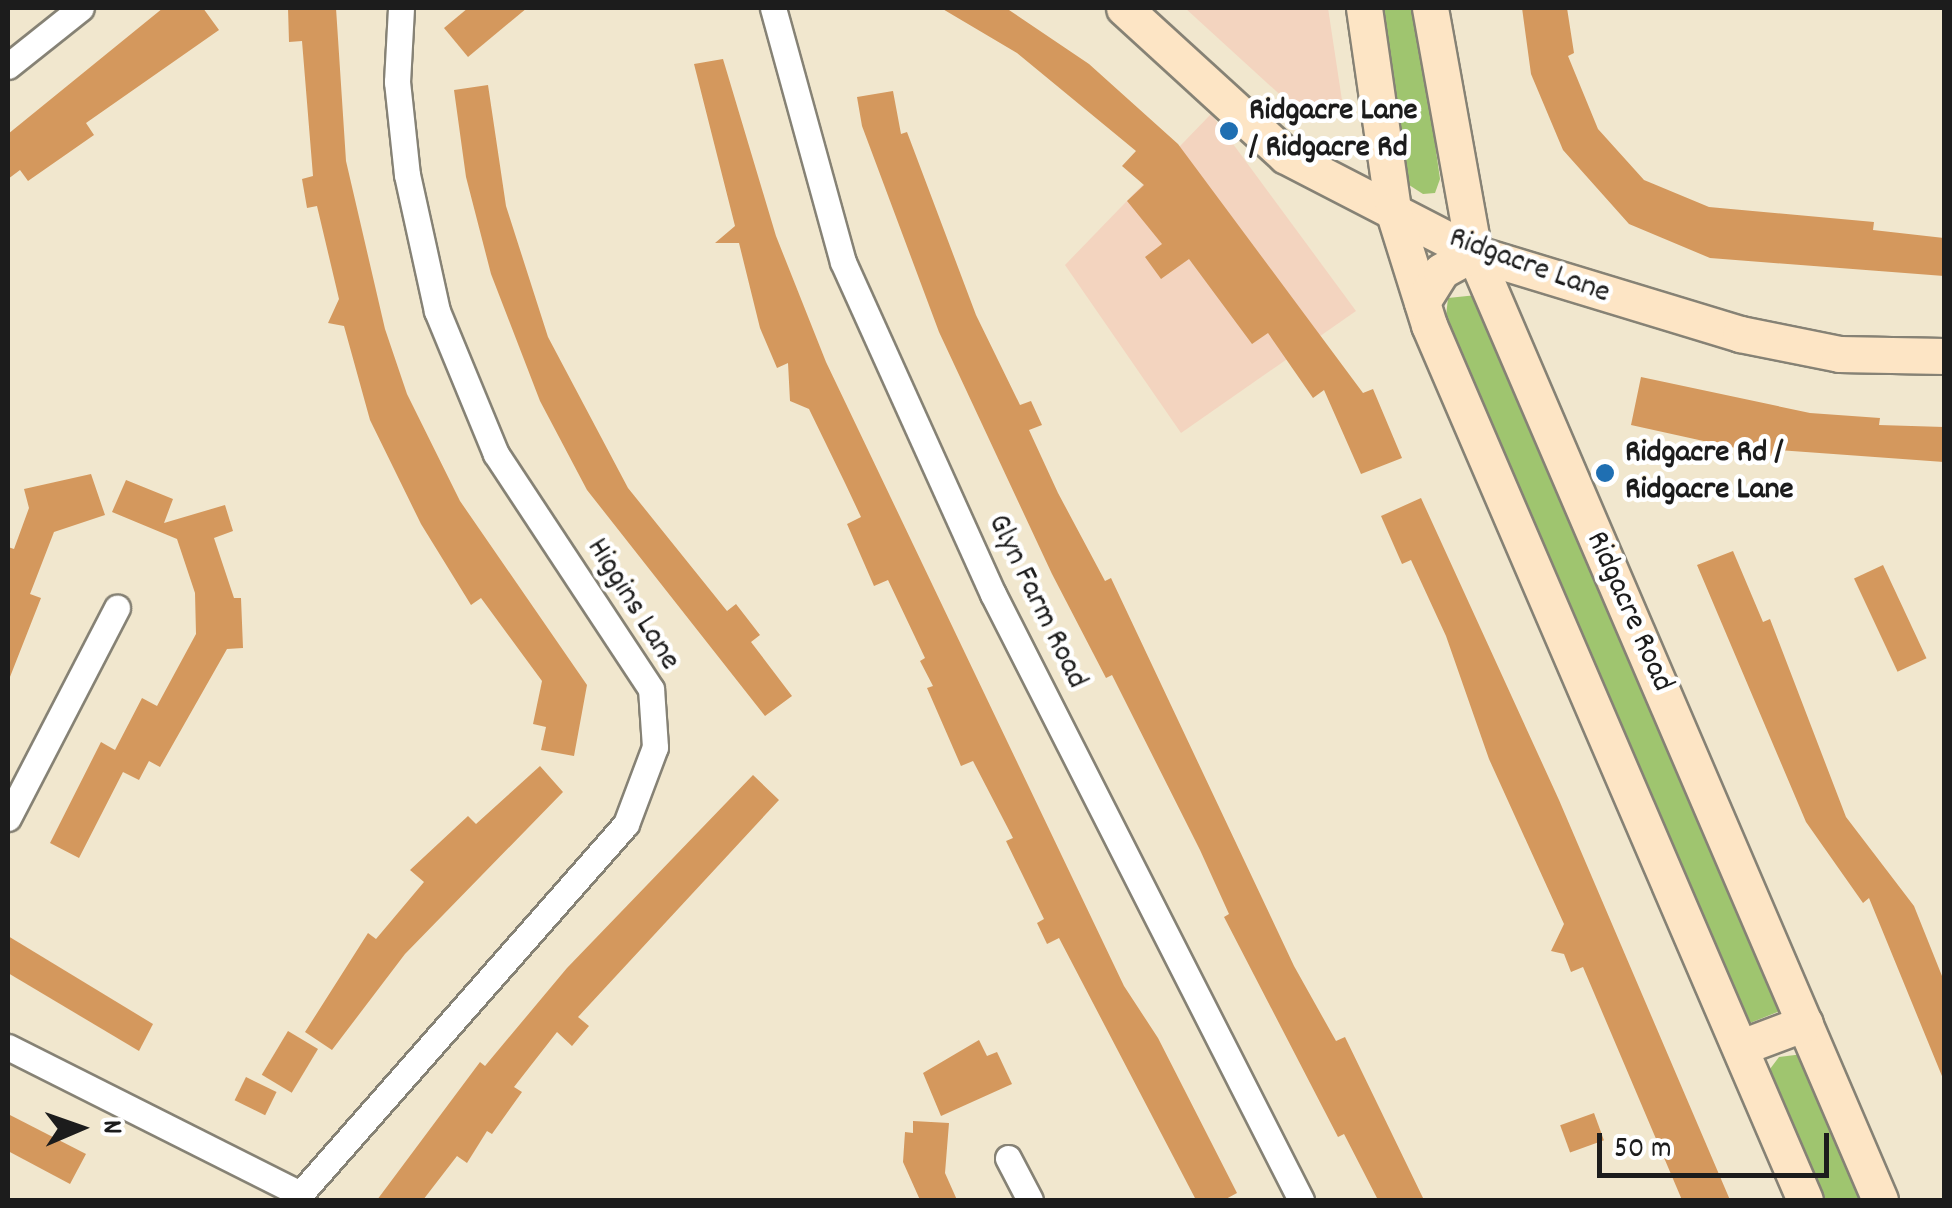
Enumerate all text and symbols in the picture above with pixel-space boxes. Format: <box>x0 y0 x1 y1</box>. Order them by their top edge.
place label: Ridgacre Lane / Ridgacre Rd <box>1249 94 1418 169</box>
marker: Ridgacre Lane / Ridgacre Rd <box>1218 120 1240 142</box>
street label: Ridgacre Lane <box>1443 220 1615 314</box>
place label: Ridgacre Rd / Ridgacre Lane <box>1625 436 1794 511</box>
marker: Ridgacre Rd / Ridgacre Lane <box>1594 462 1616 484</box>
street label: Glyn Farm Road <box>977 509 1095 695</box>
street label: Ridgacre Road <box>1576 526 1680 698</box>
street label: Higgins Lane <box>576 532 688 678</box>
north arrow <box>30 1078 130 1178</box>
scale bar <box>1602 1113 1834 1175</box>
text: N <box>90 1119 130 1135</box>
text: 50 m <box>1614 1129 1672 1172</box>

